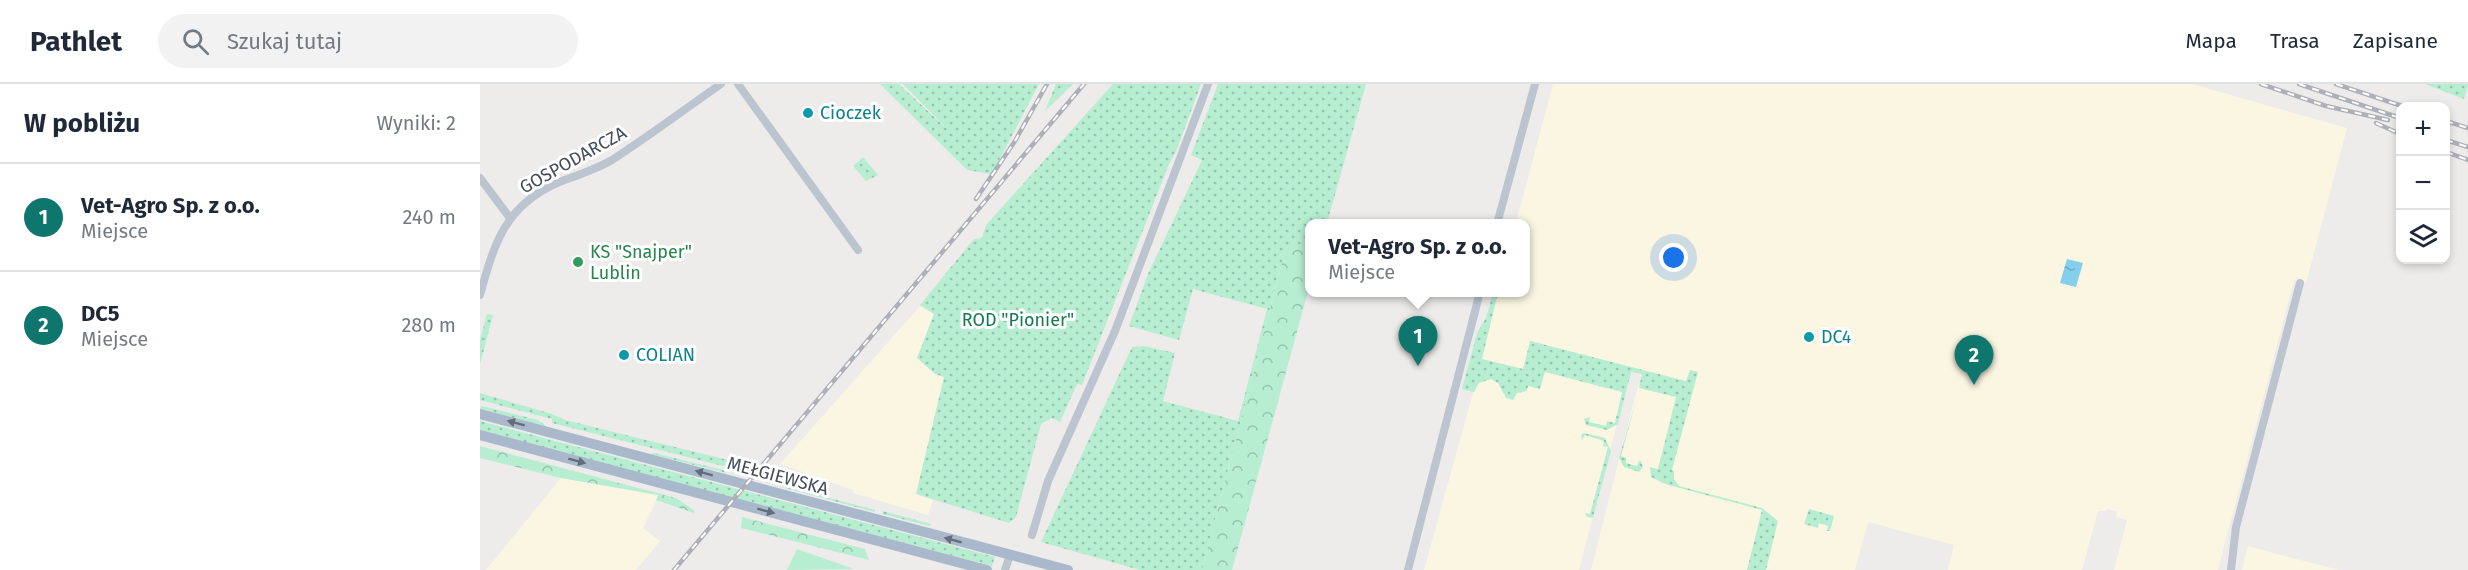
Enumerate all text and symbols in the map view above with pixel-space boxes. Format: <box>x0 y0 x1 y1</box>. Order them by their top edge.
search box <box>158 14 578 68</box>
text: Pathlet <box>30 25 122 58</box>
icon: search <box>179 25 212 58</box>
text: Szukaj tutaj <box>227 28 342 55</box>
text: Mapa <box>2185 28 2237 54</box>
text: Trasa <box>2270 28 2320 54</box>
text: Zapisane <box>2353 28 2438 54</box>
place label: Cioczek <box>820 102 882 124</box>
map controls <box>2396 102 2450 264</box>
button: + <box>2396 102 2450 156</box>
marker: Cioczek <box>801 106 815 120</box>
text: W pobliżu <box>24 108 140 139</box>
text: Wyniki: 2 <box>376 111 456 135</box>
street label: GOSPODARCZA <box>516 121 631 198</box>
button: − <box>2396 156 2450 210</box>
text: Vet-Agro Sp. z o.o. <box>81 192 260 219</box>
text: 1 <box>39 205 48 229</box>
text: 240 m <box>402 205 456 229</box>
button: layers <box>2396 210 2450 264</box>
text: Miejsce <box>81 219 148 243</box>
popup <box>1305 219 1530 297</box>
text: Vet-Agro Sp. z o.o. <box>1328 233 1507 260</box>
place label: KS "Snajper" Lublin <box>590 241 692 284</box>
your location <box>1659 243 1688 272</box>
marker: KS "Snajper" Lublin <box>571 255 585 269</box>
text: Miejsce <box>1328 260 1395 284</box>
text: DC5 <box>81 300 120 327</box>
park label: ROD "Pionier" <box>962 309 1074 331</box>
text: 2 <box>38 313 49 337</box>
text: 280 m <box>401 313 456 337</box>
pin: 1 <box>1398 316 1438 366</box>
place label: DC4 <box>1821 326 1852 348</box>
text: Miejsce <box>81 327 148 351</box>
marker: DC4 <box>1802 330 1816 344</box>
pin: 2 <box>1954 336 1994 385</box>
place label: COLIAN <box>636 344 695 366</box>
marker: COLIAN <box>617 348 631 362</box>
one-way arrow <box>506 418 524 427</box>
street label: MEŁGIEWSKA <box>725 452 832 500</box>
one-way arrow <box>568 456 586 466</box>
one-way arrow <box>695 468 713 477</box>
one-way arrow <box>757 507 775 516</box>
one-way arrow <box>944 534 963 544</box>

